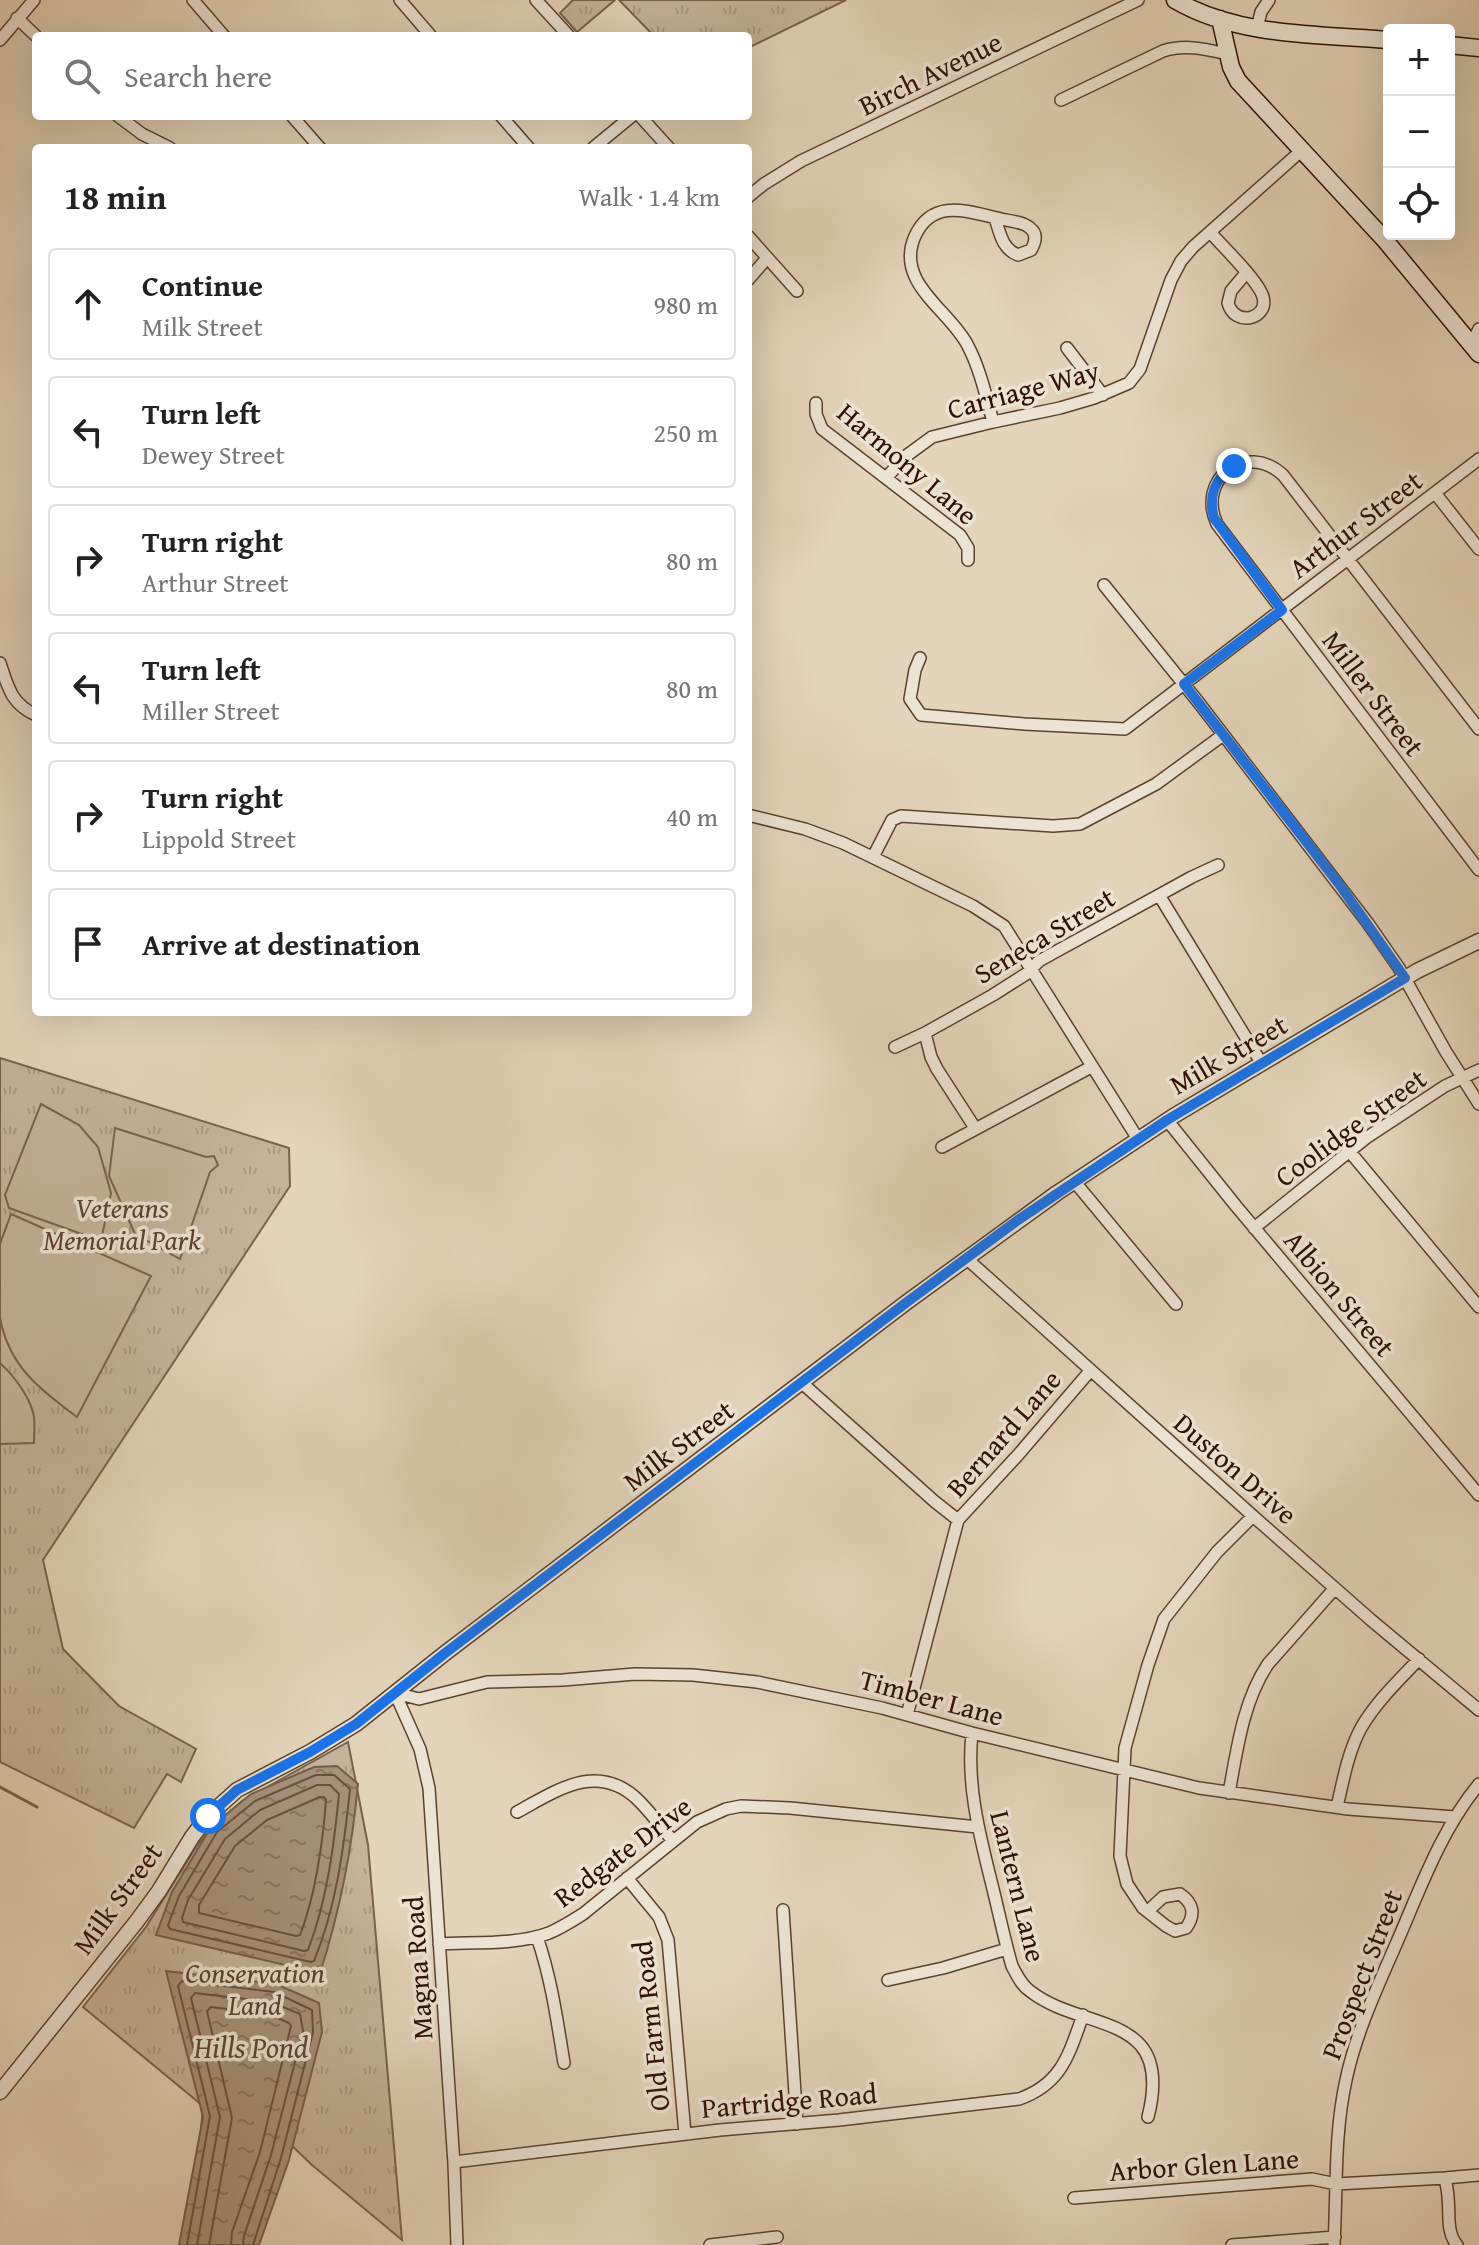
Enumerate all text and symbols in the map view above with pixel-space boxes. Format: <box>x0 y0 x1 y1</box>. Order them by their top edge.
street label: Birch Avenue <box>851 21 1009 125</box>
map controls <box>1383 24 1455 240</box>
button: + <box>1383 24 1455 96</box>
search box <box>32 32 752 120</box>
icon: search <box>60 54 104 98</box>
text: Search here <box>124 54 272 98</box>
button: − <box>1383 96 1455 168</box>
button: locate <box>1383 168 1455 240</box>
text: 18 min <box>64 172 166 221</box>
text: Walk · 1.4 km <box>579 177 720 216</box>
text: Continue <box>142 263 263 307</box>
icon: ahead <box>66 282 110 326</box>
text: 980 m <box>653 285 718 324</box>
text: Milk Street <box>142 307 263 346</box>
street label: Carriage Way <box>942 349 1104 429</box>
text: Turn left <box>142 391 261 435</box>
street label: Harmony Lane <box>829 392 987 534</box>
icon: left <box>66 410 110 454</box>
text: 250 m <box>653 413 718 452</box>
text: Dewey Street <box>142 435 285 474</box>
route end <box>1216 448 1252 484</box>
street label: Arthur Street <box>1280 460 1430 588</box>
text: Turn right <box>142 519 283 563</box>
icon: right <box>66 538 110 582</box>
text: 80 m <box>666 541 718 580</box>
text: Arthur Street <box>142 563 289 602</box>
street label: Miller Street <box>1313 621 1435 765</box>
text: Turn left <box>142 647 261 691</box>
icon: left <box>66 666 110 710</box>
text: 80 m <box>666 669 718 708</box>
text: Miller Street <box>142 691 280 730</box>
text: Turn right <box>142 775 283 819</box>
icon: right <box>66 794 110 838</box>
text: 40 m <box>666 797 718 836</box>
text: Lippold Street <box>142 819 296 858</box>
street label: Seneca Street <box>966 877 1123 993</box>
icon: arrive <box>66 922 110 966</box>
text: Arrive at destination <box>142 922 420 966</box>
street label: Milk Street <box>1161 1004 1295 1104</box>
street label: Coolidge Street <box>1266 1058 1434 1196</box>
park label: Veterans Memorial Park <box>43 1187 201 1260</box>
street label: Albion Street <box>1275 1221 1405 1365</box>
street label: Bernard Lane <box>936 1360 1070 1506</box>
street label: Milk Street <box>614 1389 742 1500</box>
street label: Duston Drive <box>1165 1403 1307 1533</box>
street label: Timber Lane <box>855 1658 1009 1736</box>
street label: Redgate Drive <box>544 1785 700 1917</box>
route start <box>190 1798 226 1834</box>
street label: Lantern Lane <box>980 1806 1058 1966</box>
street label: Milk Street <box>62 1833 172 1963</box>
street label: Prospect Street <box>1310 1883 1412 2065</box>
street label: Magna Road <box>392 1895 442 2041</box>
street label: Old Farm Road <box>621 1939 679 2113</box>
park label: Conservation Land <box>185 1952 325 2025</box>
water label: Hills Pond <box>193 2025 308 2069</box>
street label: Partridge Road <box>700 2072 878 2128</box>
street label: Arbor Glen Lane <box>1108 2137 1300 2191</box>

